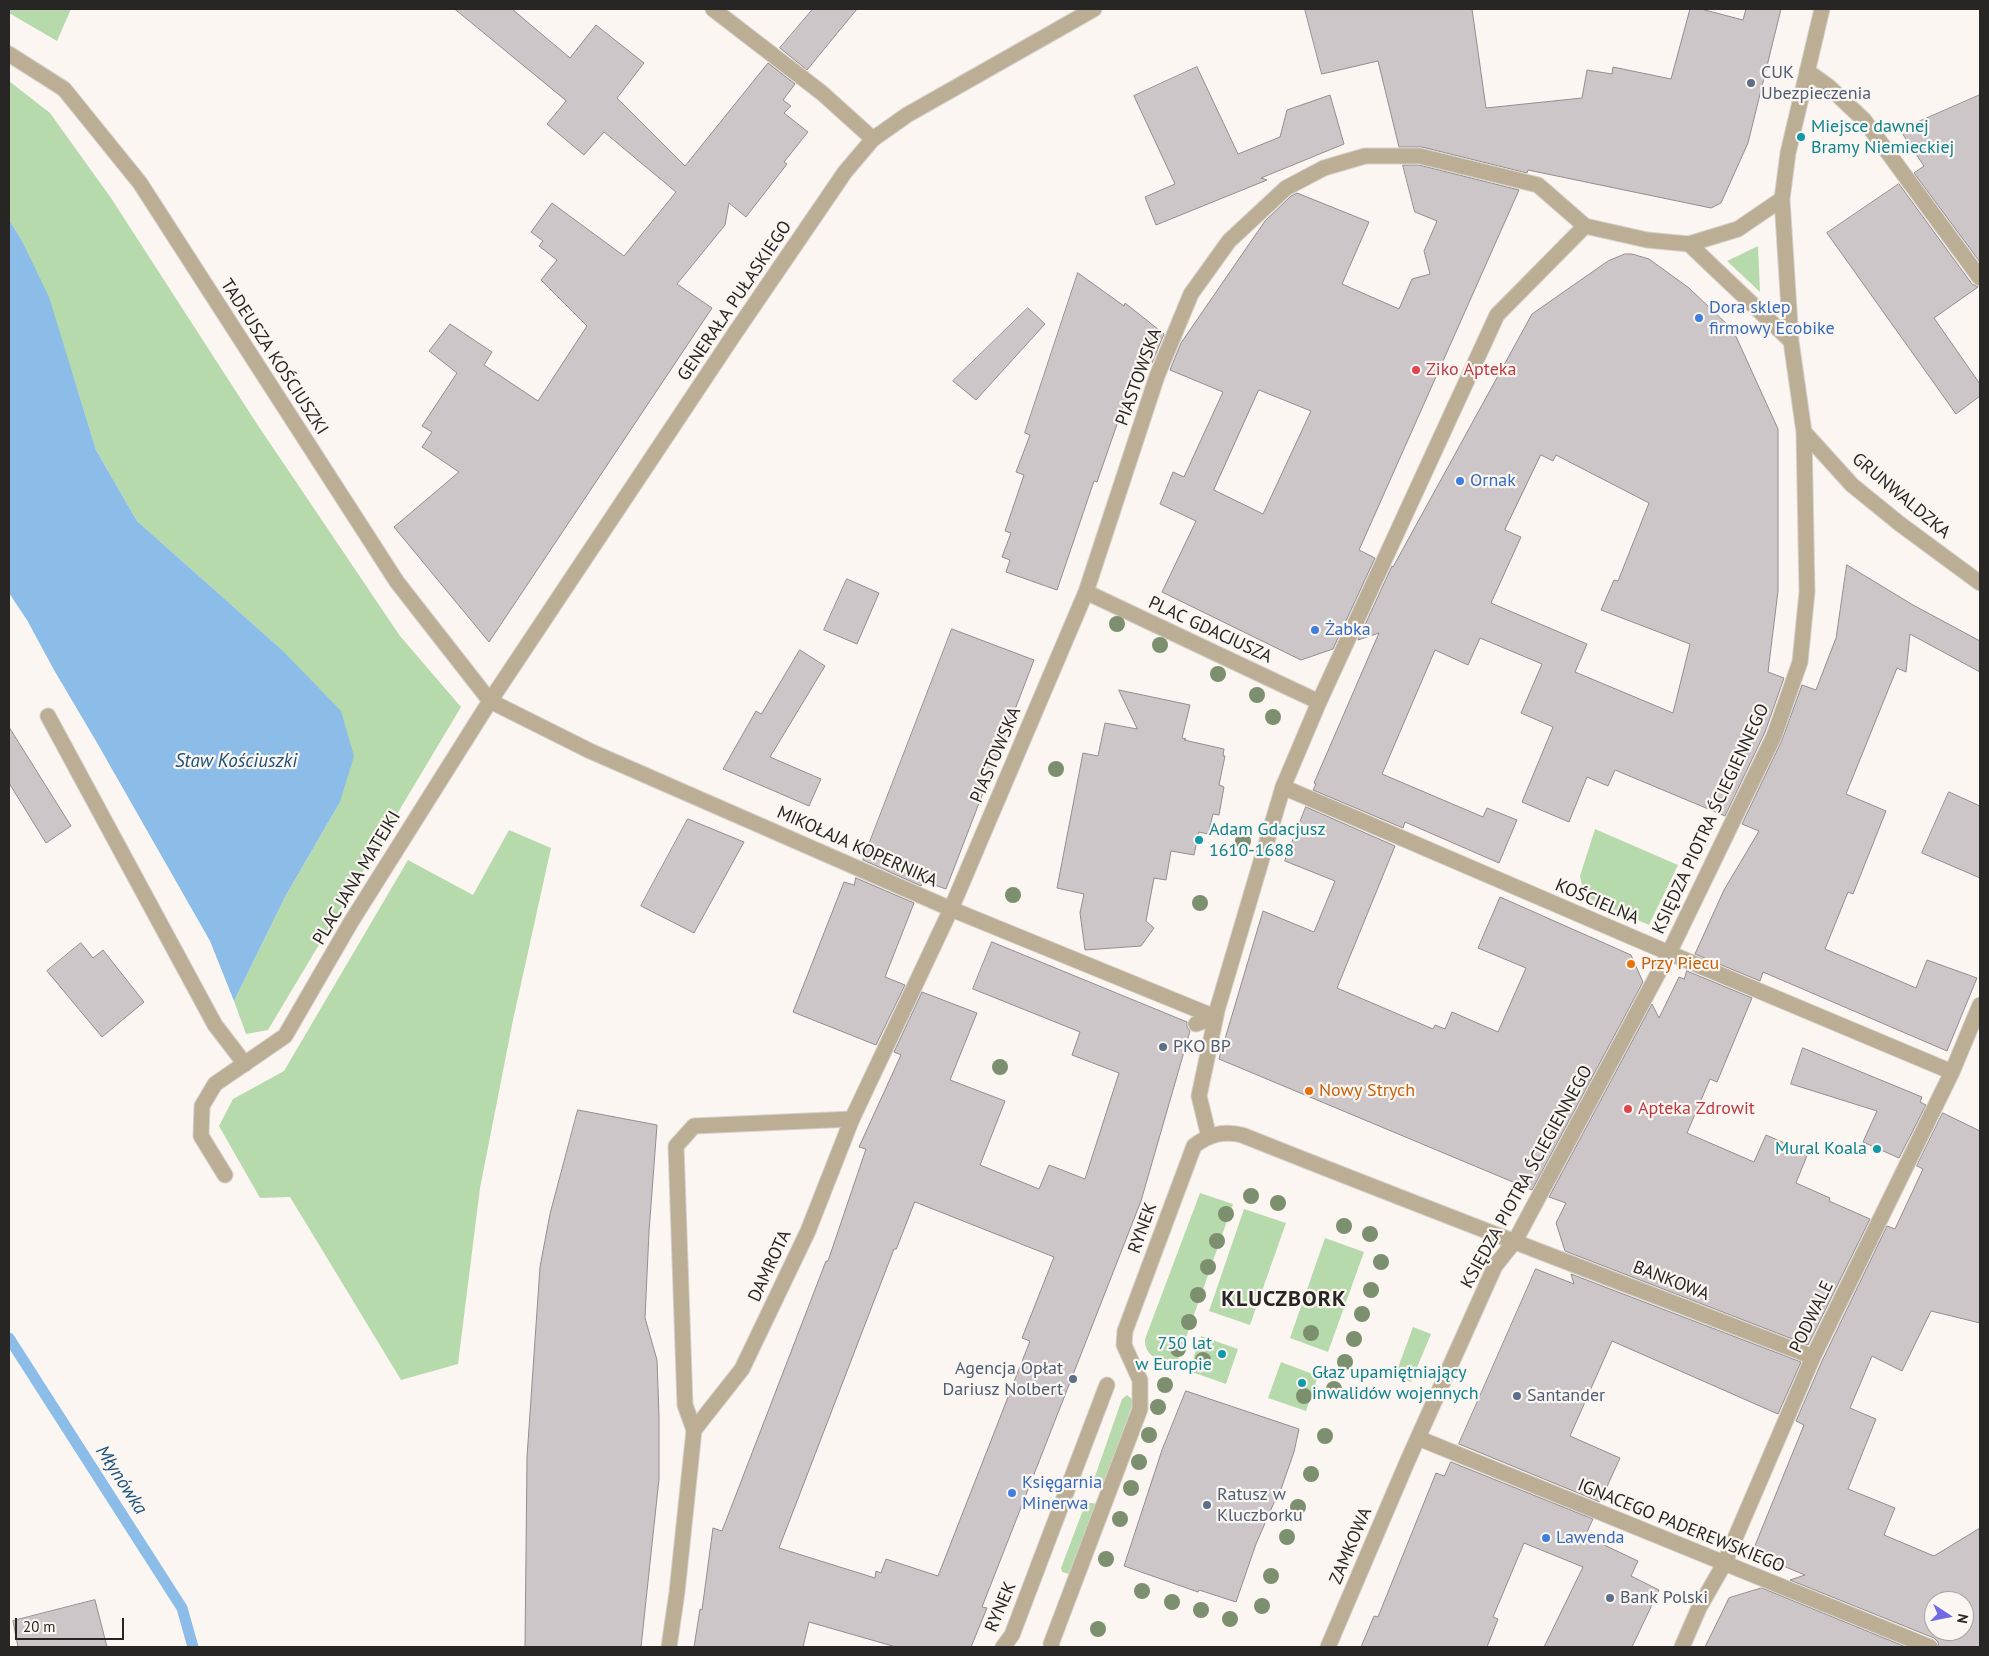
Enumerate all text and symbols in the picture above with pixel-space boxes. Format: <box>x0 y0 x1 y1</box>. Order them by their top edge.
place label: CUK Ubezpieczenia <box>1761 62 1871 104</box>
marker: CUK Ubezpieczenia <box>1745 77 1757 89</box>
place label: Miejsce dawnej Bramy Niemieckiej <box>1811 116 1954 158</box>
marker: Miejsce dawnej Bramy Niemieckiej <box>1795 131 1807 143</box>
street label: GENERAŁA PUŁASKIEGO <box>673 217 797 385</box>
street label: TADEUSZA KOŚCIUSZKI <box>215 275 333 439</box>
place label: Dora sklep firmowy Ecobike <box>1709 297 1835 340</box>
marker: Dora sklep firmowy Ecobike <box>1693 312 1705 324</box>
street label: PIASTOWSKA <box>1111 325 1167 429</box>
place label: Ziko Apteka <box>1426 359 1516 381</box>
marker: Ziko Apteka <box>1410 364 1422 376</box>
street label: GRUNWALDZKA <box>1847 449 1955 543</box>
place label: Ornak <box>1470 470 1516 492</box>
marker: Ornak <box>1454 475 1466 487</box>
street label: PLAC GDACJUSZA <box>1145 592 1275 668</box>
place label: Żabka <box>1325 619 1371 641</box>
marker: Żabka <box>1309 624 1321 636</box>
street label: KSIĘDZA PIOTRA ŚCIEGIENNEGO <box>1648 700 1774 938</box>
street label: PIASTOWSKA <box>966 704 1026 806</box>
water label: Staw Kościuszki <box>175 751 297 773</box>
street label: MIKOŁAJA KOPERNIKA <box>773 802 941 892</box>
street label: PLAC JANA MATEJKI <box>308 807 406 949</box>
place label: Adam Gdacjusz 1610-1688 <box>1209 819 1325 862</box>
marker: Adam Gdacjusz 1610-1688 <box>1193 834 1205 846</box>
street label: KOŚCIELNA <box>1552 875 1642 929</box>
place label: Przy Piecu <box>1641 953 1719 975</box>
marker: Przy Piecu <box>1625 958 1637 970</box>
place label: PKO BP <box>1173 1036 1231 1058</box>
marker: PKO BP <box>1157 1041 1169 1053</box>
street label: KSIĘDZA PIOTRA ŚCIEGIENNEGO <box>1457 1062 1597 1292</box>
place label: Nowy Strych <box>1319 1080 1415 1102</box>
marker: Nowy Strych <box>1303 1085 1315 1097</box>
place label: Apteka Zdrowit <box>1638 1098 1755 1120</box>
marker: Apteka Zdrowit <box>1622 1103 1634 1115</box>
place label: Mural Koala <box>1775 1138 1867 1160</box>
marker: Mural Koala <box>1871 1143 1883 1155</box>
street label: RYNEK <box>1124 1200 1162 1256</box>
street label: DAMROTA <box>744 1227 796 1305</box>
street label: BANKOWA <box>1630 1257 1712 1305</box>
street label: PODWALE <box>1785 1277 1839 1357</box>
district label: KLUCZBORK <box>1220 1287 1348 1313</box>
place label: 750 lat w Europie <box>1135 1333 1212 1376</box>
marker: 750 lat w Europie <box>1216 1348 1228 1360</box>
place label: Agencja Opłat Dariusz Nolbert <box>943 1358 1063 1400</box>
place label: Głaz upamiętniający inwalidów wojennych <box>1312 1362 1479 1405</box>
marker: Agencja Opłat Dariusz Nolbert <box>1067 1373 1079 1385</box>
marker: Głaz upamiętniający inwalidów wojennych <box>1296 1377 1308 1389</box>
place label: Santander <box>1527 1385 1605 1407</box>
marker: Santander <box>1511 1390 1523 1402</box>
water label: Młynówka <box>90 1441 152 1519</box>
place label: Księgarnia Minerwa <box>1022 1472 1102 1515</box>
street label: IGNACEGO PADEREWSKIEGO <box>1574 1475 1788 1577</box>
place label: Ratusz w Kluczborku <box>1217 1484 1303 1526</box>
marker: Księgarnia Minerwa <box>1006 1487 1018 1499</box>
marker: Ratusz w Kluczborku <box>1201 1499 1213 1511</box>
street label: ZAMKOWA <box>1325 1504 1377 1588</box>
place label: Lawenda <box>1556 1527 1625 1549</box>
marker: Lawenda <box>1540 1532 1552 1544</box>
street label: RYNEK <box>981 1579 1021 1635</box>
place label: Bank Polski <box>1620 1587 1708 1609</box>
north arrow <box>1924 1591 1974 1641</box>
marker: Bank Polski <box>1604 1592 1616 1604</box>
scale bar <box>18 1608 126 1640</box>
text: N <box>1953 1612 1972 1625</box>
text: 20 m <box>23 1617 56 1636</box>

